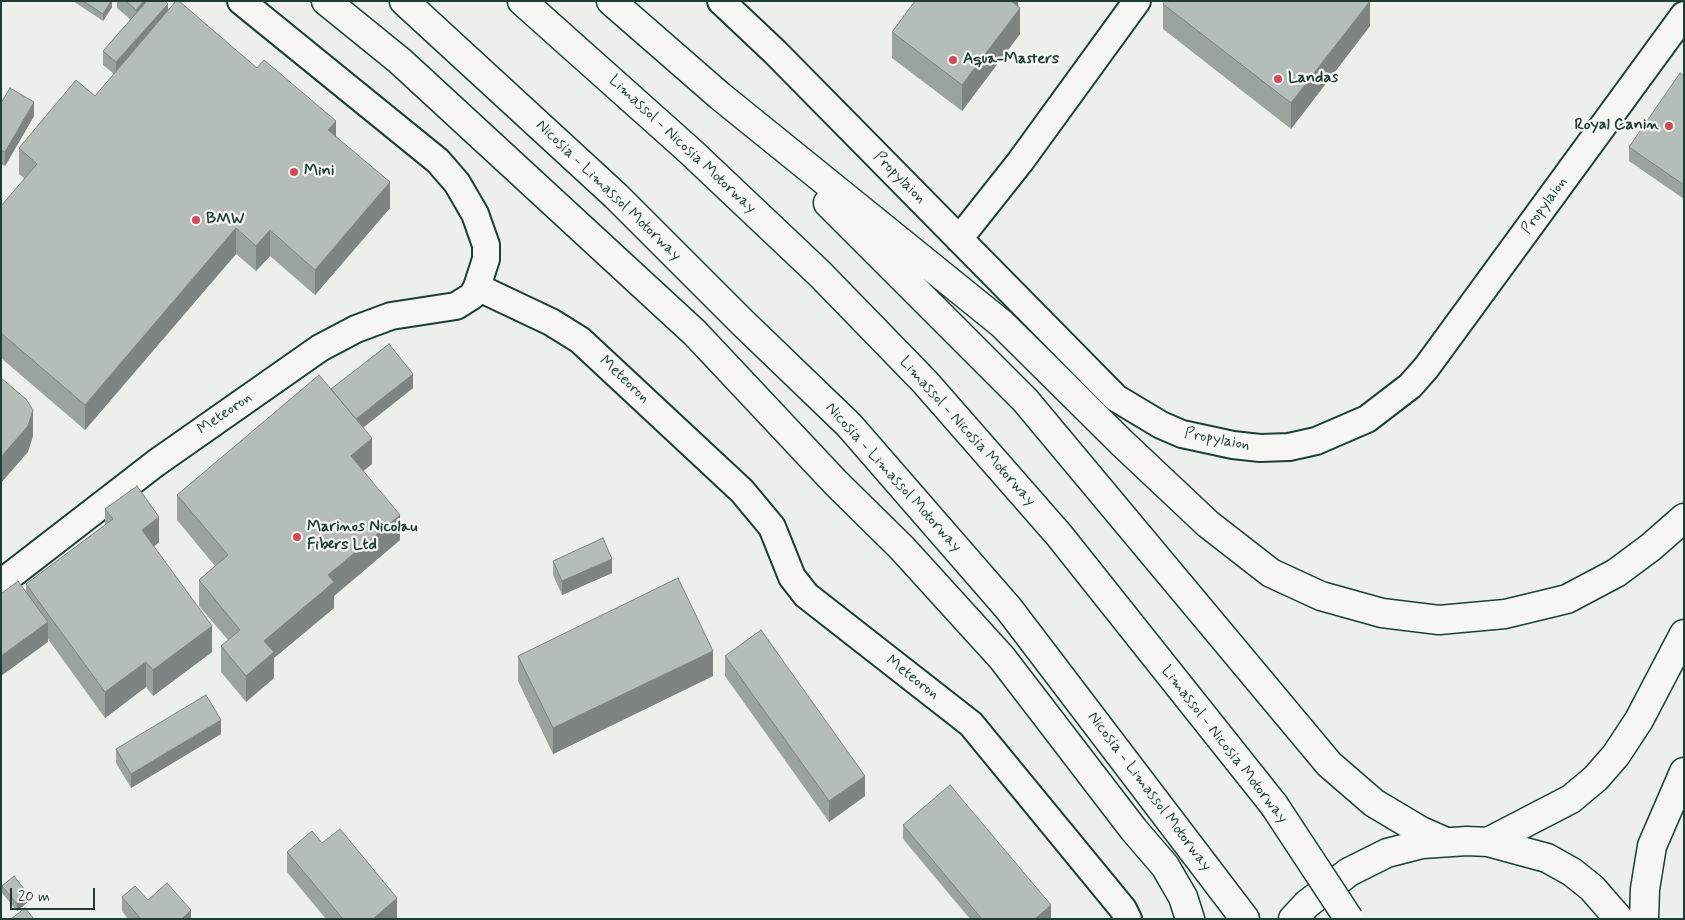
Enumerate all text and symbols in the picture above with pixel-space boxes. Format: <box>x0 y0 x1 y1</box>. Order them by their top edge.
place label: Aqua-Masters <box>963 50 1059 70</box>
marker: Aqua-Masters <box>947 54 959 66</box>
place label: Landas <box>1288 69 1338 89</box>
street label: Limassol - Nicosia Motorway <box>604 72 760 218</box>
marker: Landas <box>1272 73 1284 85</box>
street label: Nicosia - Limassol Motorway <box>531 116 685 266</box>
place label: Royal Canin <box>1574 116 1659 136</box>
marker: Royal Canin <box>1663 120 1675 132</box>
street label: Propylaion <box>869 148 929 208</box>
place label: Mini <box>304 162 334 182</box>
marker: Mini <box>288 166 300 178</box>
street label: Propylaion <box>1518 174 1572 238</box>
place label: BMW <box>206 210 244 230</box>
marker: BMW <box>190 214 202 226</box>
street label: Meteoron <box>595 352 653 408</box>
street label: Limassol - Nicosia Motorway <box>895 353 1039 511</box>
street label: Meteoron <box>194 388 256 440</box>
street label: Nicosia - Limassol Motorway <box>821 399 965 557</box>
street label: Propylaion <box>1183 424 1251 456</box>
place label: Marinos Nicolau Fibers Ltd <box>307 518 417 556</box>
marker: Marinos Nicolau Fibers Ltd <box>291 531 303 543</box>
street label: Meteoron <box>882 652 942 704</box>
street label: Limassol - Nicosia Motorway <box>1156 662 1292 828</box>
street label: Nicosia - Limassol Motorway <box>1083 708 1215 876</box>
scale bar <box>12 878 98 910</box>
text: 20 m <box>18 887 50 907</box>

